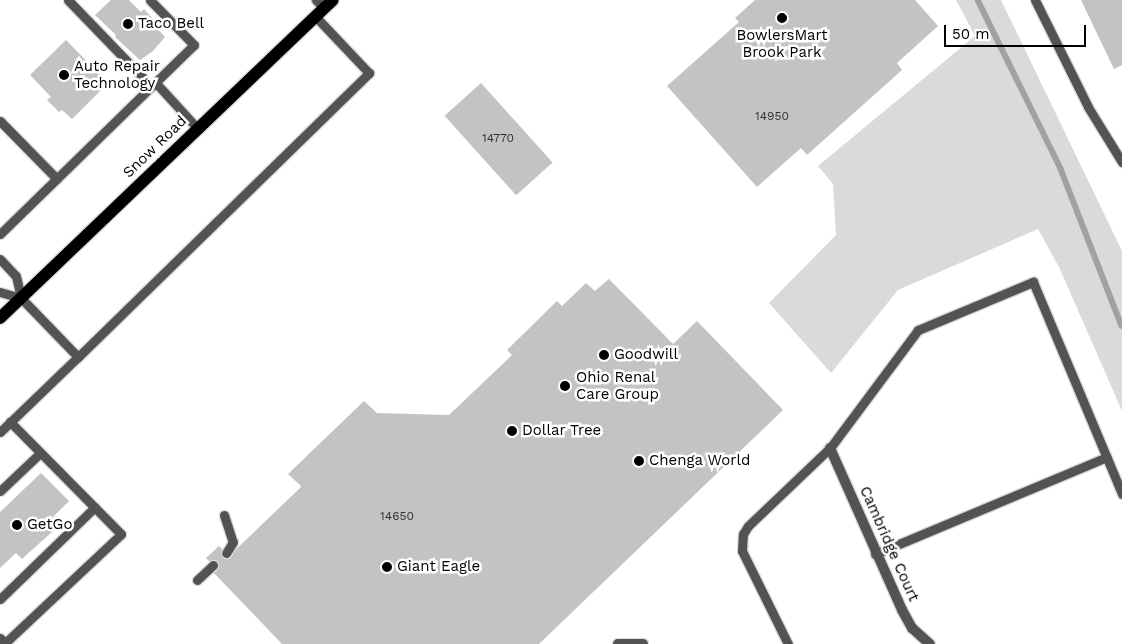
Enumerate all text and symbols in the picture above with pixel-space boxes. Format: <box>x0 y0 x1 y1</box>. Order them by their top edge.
marker: BowlersMart Brook Park <box>776 12 788 24</box>
place label: Taco Bell <box>138 15 204 33</box>
scale bar <box>947 15 1090 47</box>
marker: Taco Bell <box>122 18 134 30</box>
text: 50 m <box>952 25 989 43</box>
place label: BowlersMart Brook Park <box>736 26 828 61</box>
place label: Auto Repair Technology <box>74 57 160 92</box>
marker: Auto Repair Technology <box>58 69 70 81</box>
house number: 14950 <box>755 110 789 124</box>
street label: Snow Road <box>119 112 191 182</box>
house number: 14770 <box>482 132 514 146</box>
place label: Goodwill <box>614 346 678 364</box>
marker: Goodwill <box>598 349 610 361</box>
place label: Ohio Renal Care Group <box>576 368 659 403</box>
marker: Ohio Renal Care Group <box>558 379 572 393</box>
place label: Dollar Tree <box>522 422 602 440</box>
marker: Dollar Tree <box>506 425 518 437</box>
place label: Chenga World <box>649 452 751 470</box>
marker: Chenga World <box>633 455 645 467</box>
street label: Cambridge Court <box>856 484 922 604</box>
house number: 14650 <box>380 510 414 524</box>
place label: GetGo <box>27 516 72 534</box>
marker: GetGo <box>11 519 23 531</box>
place label: Giant Eagle <box>397 558 480 576</box>
marker: Giant Eagle <box>381 561 393 573</box>

